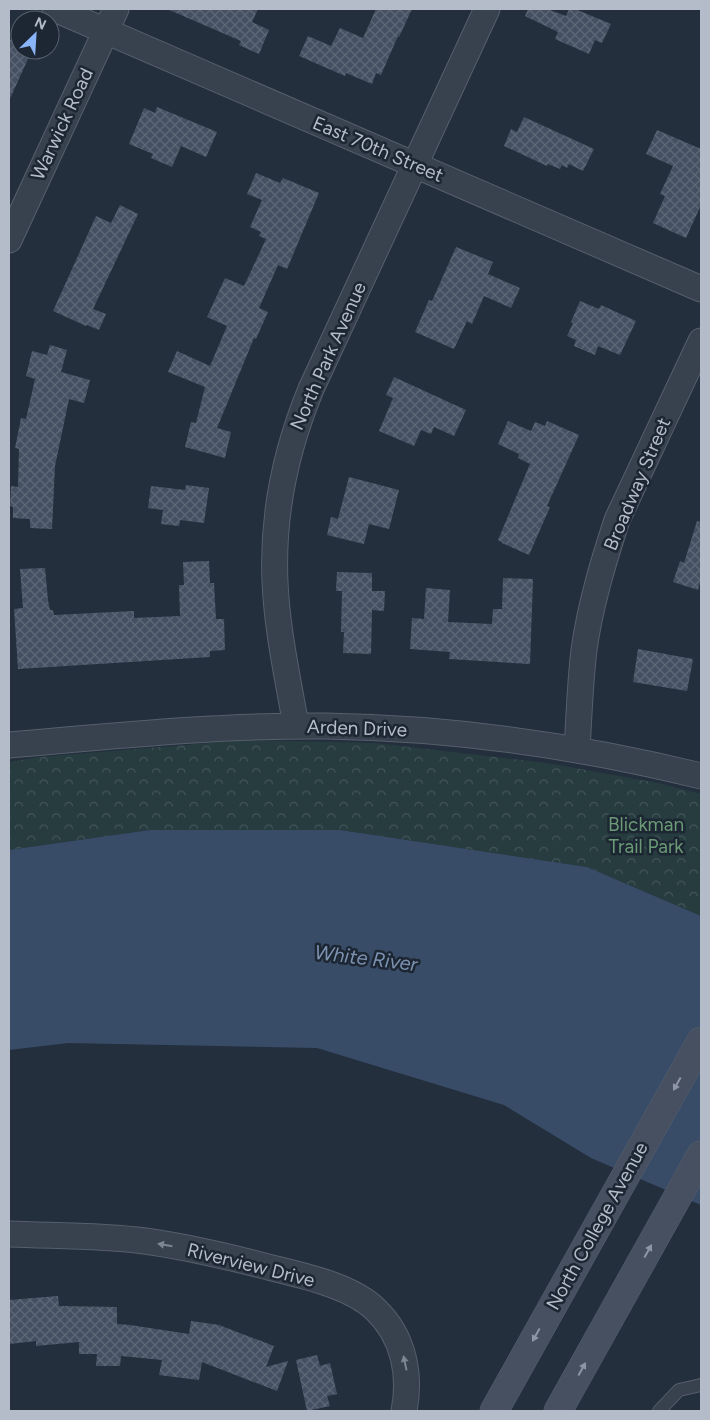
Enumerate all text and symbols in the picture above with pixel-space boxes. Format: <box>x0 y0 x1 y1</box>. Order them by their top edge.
north arrow <box>10 10 60 60</box>
text: N <box>32 14 49 34</box>
street label: Warwick Road <box>26 64 98 184</box>
street label: East 70th Street <box>309 111 447 187</box>
street label: North Park Avenue <box>285 278 371 434</box>
street label: Broadway Street <box>599 414 675 554</box>
street label: Arden Drive <box>307 715 407 741</box>
park label: Blickman Trail Park <box>608 813 684 858</box>
water label: White River <box>313 940 420 976</box>
one-way arrow <box>673 1077 682 1090</box>
street label: North College Avenue <box>541 1138 653 1314</box>
street label: Riverview Drive <box>185 1238 317 1292</box>
one-way arrow <box>157 1241 172 1249</box>
one-way arrow <box>644 1243 652 1258</box>
one-way arrow <box>532 1327 540 1342</box>
one-way arrow <box>400 1355 408 1371</box>
one-way arrow <box>578 1361 586 1376</box>

